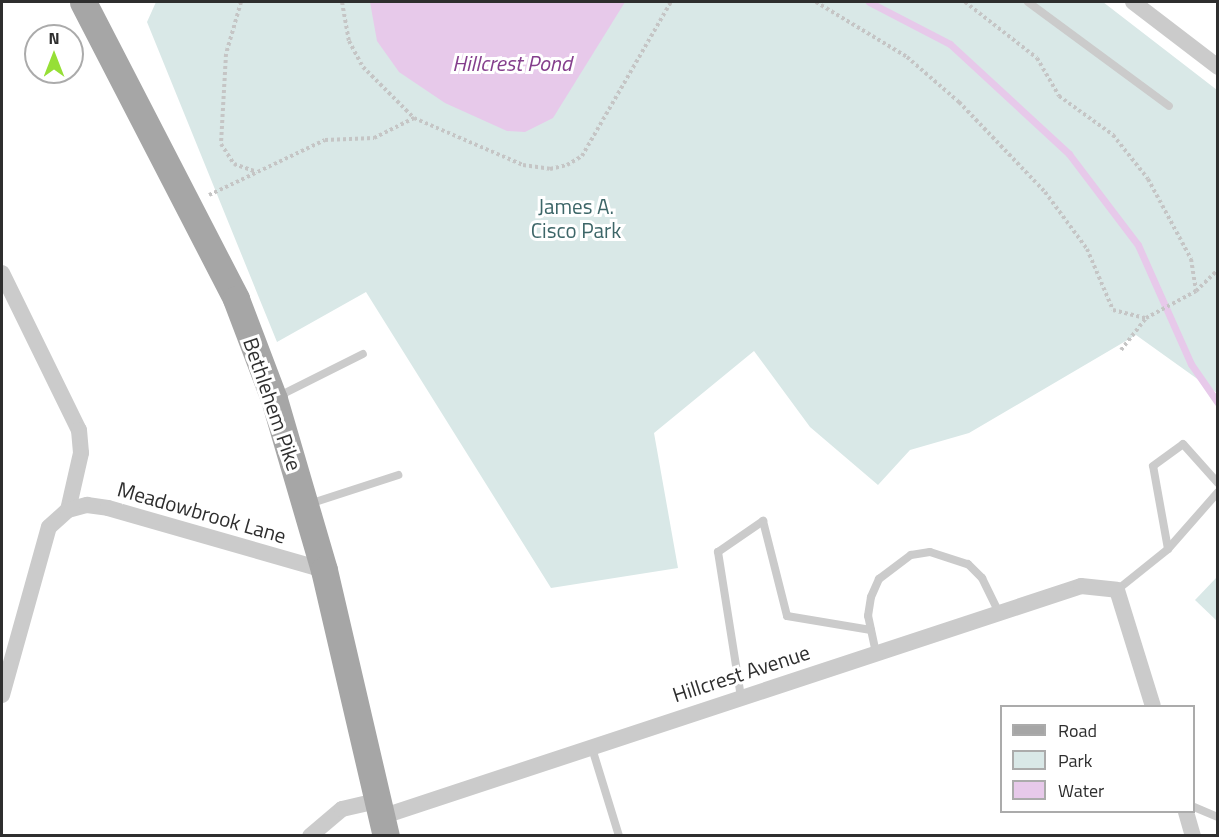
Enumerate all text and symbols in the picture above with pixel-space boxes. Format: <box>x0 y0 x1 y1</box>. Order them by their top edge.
north arrow <box>24 24 84 84</box>
text: N <box>48 26 60 50</box>
water label: Hillcrest Pond <box>452 51 572 77</box>
park label: James A. Cisco Park <box>531 193 621 243</box>
street label: Bethlehem Pike <box>238 334 308 474</box>
street label: Meadowbrook Lane <box>115 476 289 548</box>
street label: Hillcrest Avenue <box>669 639 813 707</box>
legend <box>1000 705 1195 813</box>
text: Road <box>1058 717 1097 744</box>
text: Park <box>1058 747 1092 774</box>
text: Water <box>1058 777 1104 804</box>

